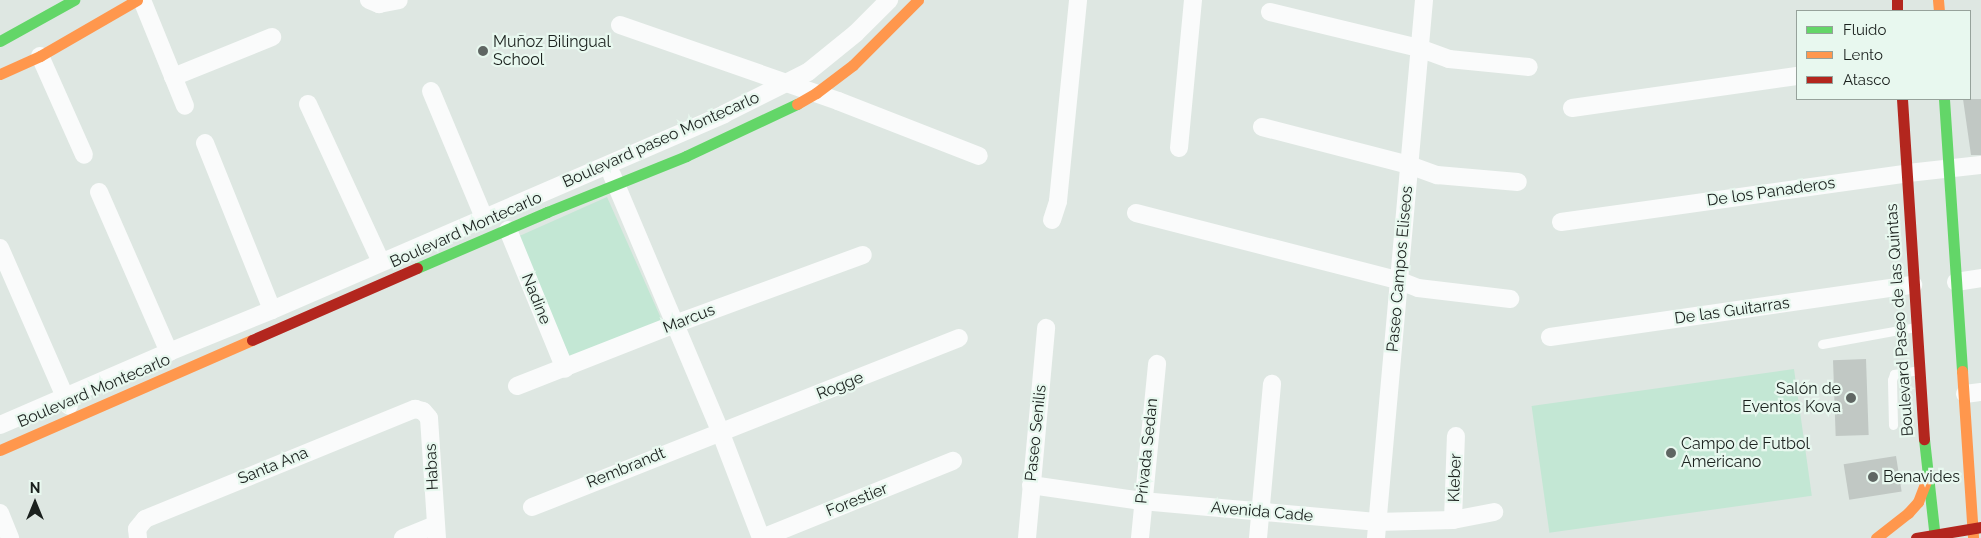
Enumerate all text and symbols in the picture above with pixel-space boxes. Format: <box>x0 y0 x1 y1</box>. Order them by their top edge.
legend <box>1796 10 1971 100</box>
text: Fluido <box>1843 21 1886 39</box>
place label: Muñoz Bilingual School <box>493 32 611 70</box>
marker: Muñoz Bilingual School <box>477 45 489 57</box>
text: Lento <box>1843 46 1883 64</box>
text: Atasco <box>1843 71 1890 89</box>
street label: Boulevard paseo Montecarlo <box>560 88 762 192</box>
street label: De los Panaderos <box>1706 174 1836 210</box>
street label: Paseo Campos Eliseos <box>1383 185 1417 353</box>
street label: Boulevard Montecarlo <box>387 188 545 272</box>
street label: Boulevard Paseo de las Quintas <box>1882 203 1918 437</box>
street label: Nadine <box>517 271 555 327</box>
street label: De las Guitarras <box>1673 293 1791 329</box>
street label: Marcus <box>660 300 718 338</box>
street label: Boulevard Montecarlo <box>15 350 173 432</box>
street label: Rogge <box>814 368 866 404</box>
place label: Salón de Eventos Kova <box>1742 379 1841 417</box>
street label: Paseo Senilis <box>1021 384 1051 482</box>
marker: Salón de Eventos Kova <box>1845 392 1857 404</box>
street label: Privada Sedan <box>1132 397 1162 505</box>
place label: Campo de Futbol Americano <box>1681 434 1810 472</box>
street label: Santa Ana <box>235 443 311 489</box>
street label: Habas <box>421 443 443 491</box>
street label: Rembrandt <box>584 444 668 492</box>
marker: Campo de Futbol Americano <box>1665 447 1677 459</box>
street label: Kleber <box>1445 453 1465 503</box>
place label: Benavides <box>1883 467 1960 487</box>
marker: Benavides <box>1867 471 1879 483</box>
north arrow <box>10 478 60 528</box>
street label: Forestier <box>823 479 891 521</box>
text: N <box>30 480 40 496</box>
street label: Avenida Cade <box>1210 498 1314 526</box>

